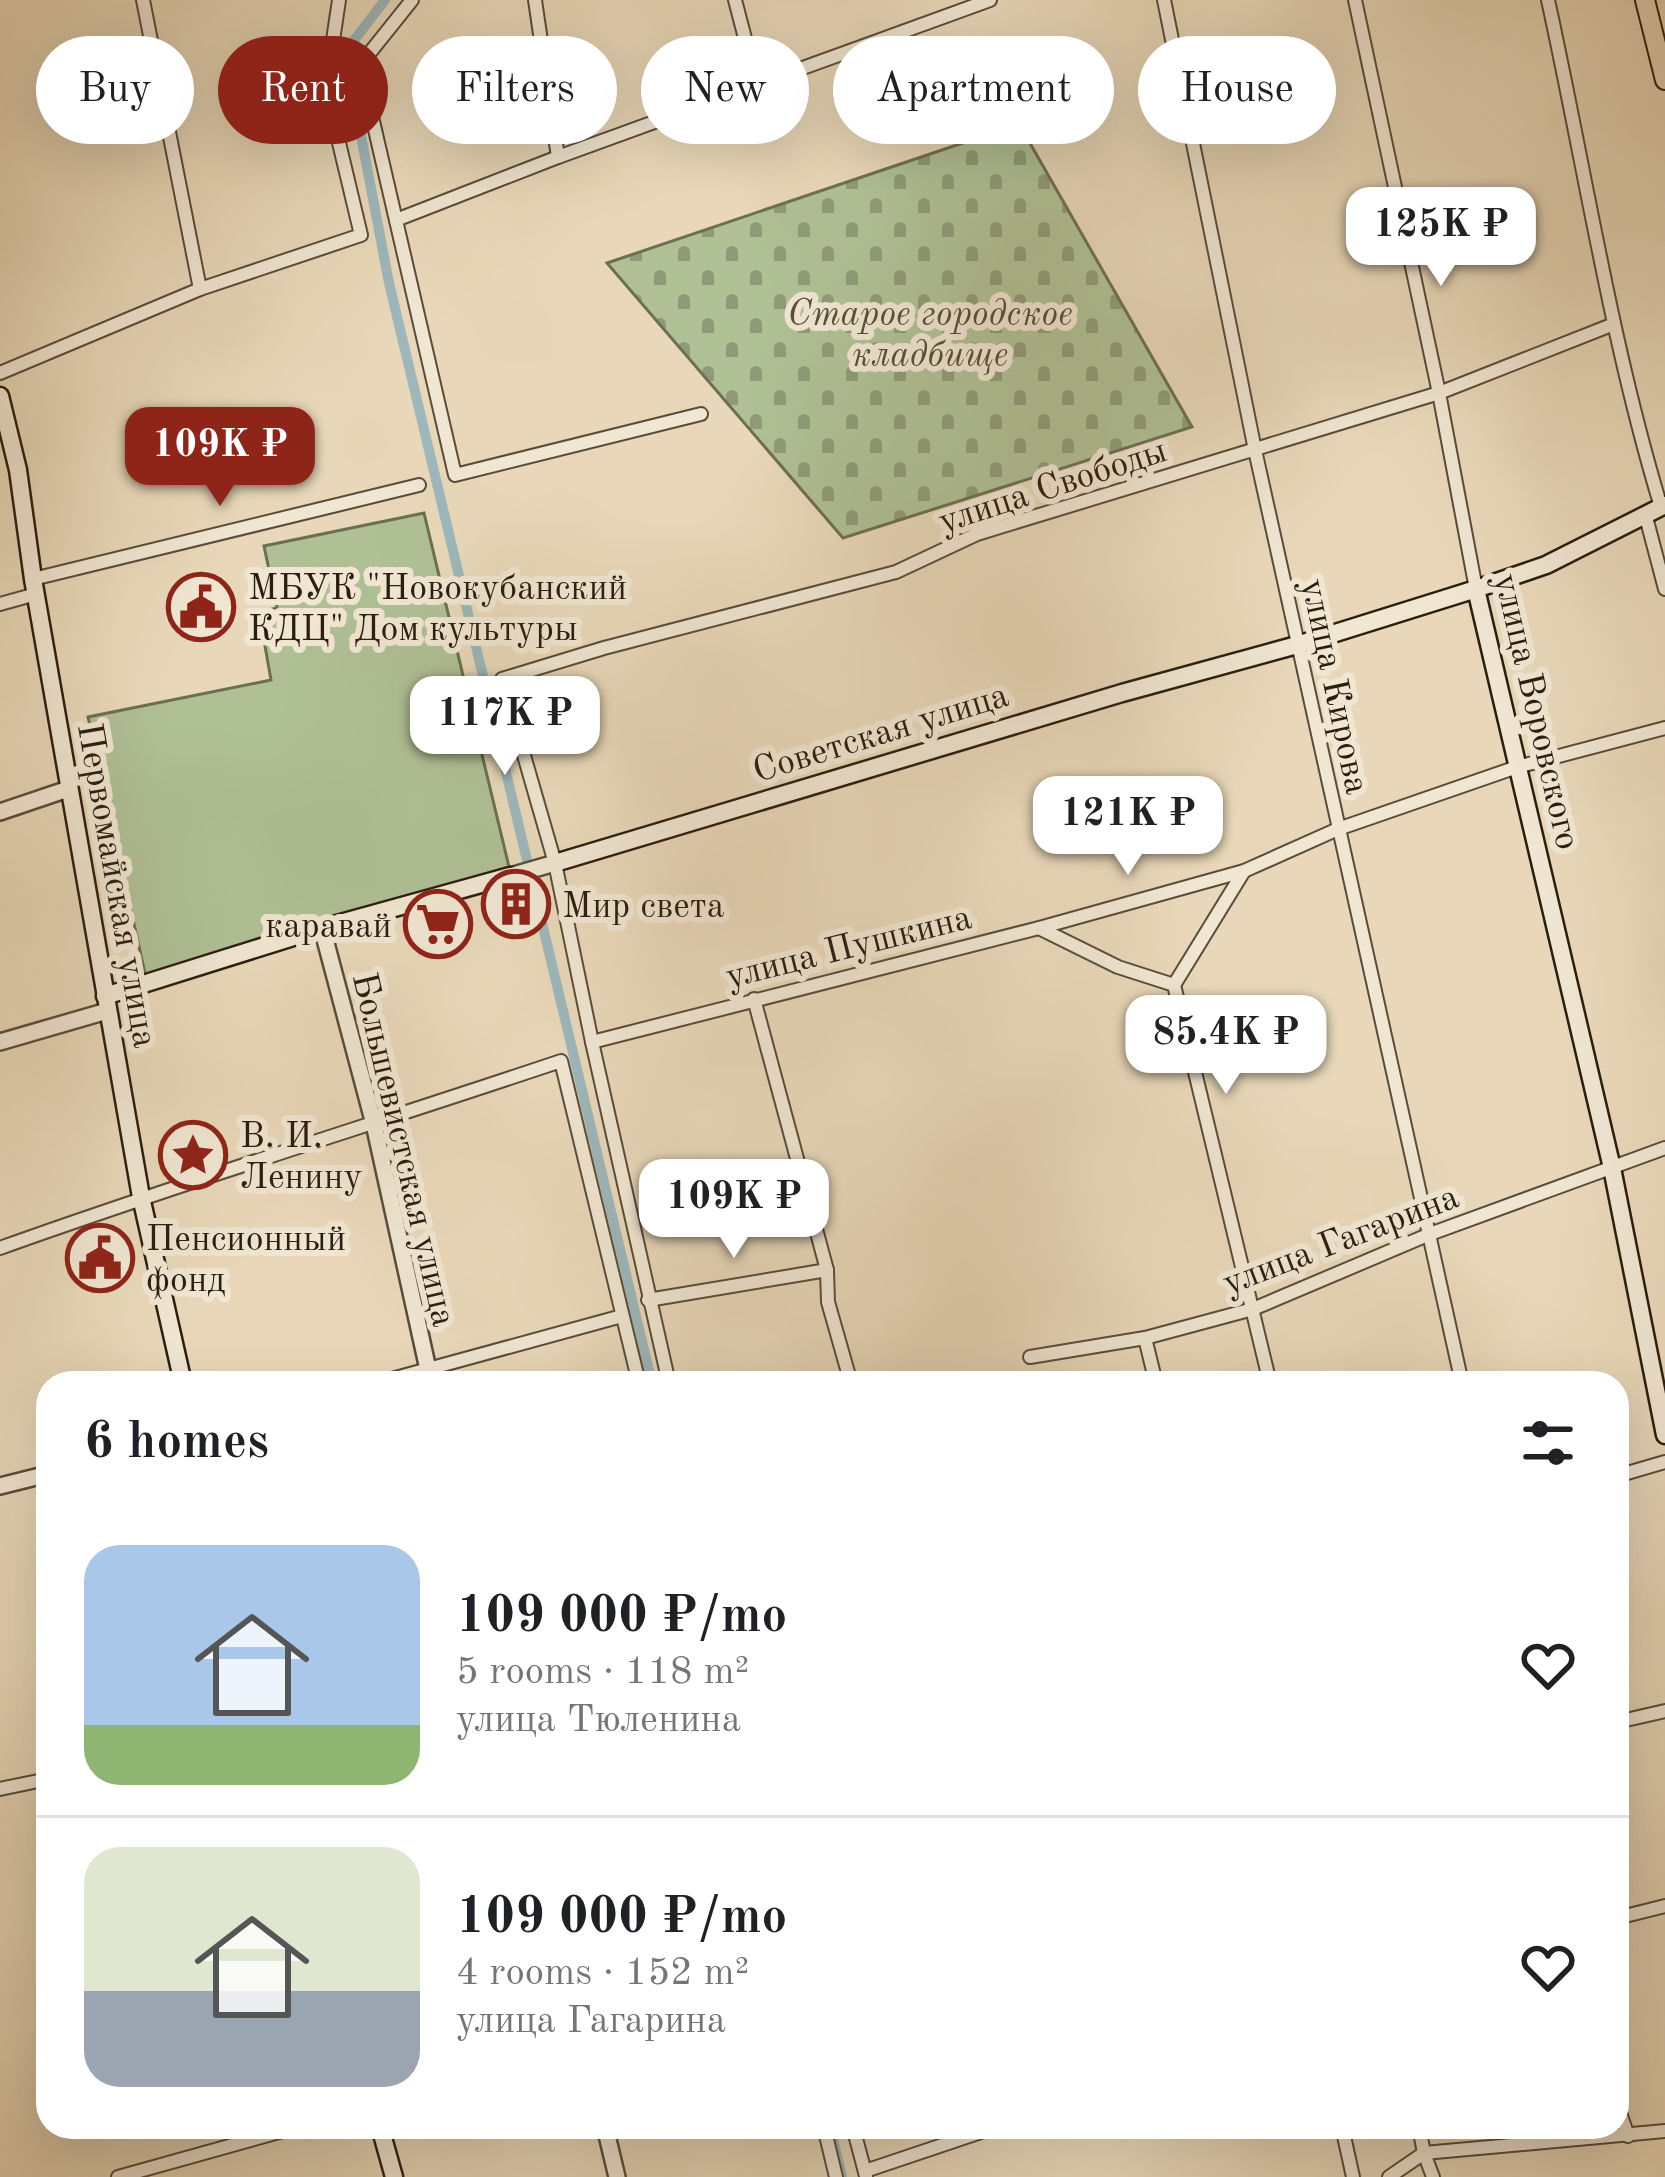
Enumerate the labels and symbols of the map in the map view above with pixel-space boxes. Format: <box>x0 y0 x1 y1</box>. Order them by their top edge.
pin: 125K ₽ <box>1343 187 1539 289</box>
park label: Старое городское кладбище <box>787 297 1073 375</box>
pin: 109K ₽ <box>122 407 318 509</box>
street label: улица Свободы <box>935 434 1172 542</box>
street label: улица Воровского <box>1486 570 1584 853</box>
public building icon: МБУК "Новокубанский КДЦ" Дом культуры <box>166 572 236 642</box>
place label: МБУК "Новокубанский КДЦ" Дом культуры <box>248 572 627 649</box>
street label: улица Кирова <box>1293 576 1374 798</box>
pin: 117K ₽ <box>407 676 603 778</box>
street label: Советская улица <box>749 679 1013 791</box>
street label: Первомайская улица <box>69 721 161 1051</box>
pin: 121K ₽ <box>1030 776 1226 878</box>
building icon: Мир света <box>481 869 551 939</box>
supermarket icon: каравай <box>403 889 473 959</box>
place label: Мир света <box>562 890 725 926</box>
street label: улица Пушкина <box>722 901 976 997</box>
place label: каравай <box>265 910 392 946</box>
street label: Большевистская улица <box>344 969 460 1331</box>
pin: 85.4K ₽ <box>1115 995 1337 1097</box>
place icon: В. И. Ленину <box>158 1120 228 1190</box>
place label: В. И. Ленину <box>240 1120 362 1197</box>
pin: 109K ₽ <box>636 1159 832 1261</box>
street label: улица Гагарина <box>1219 1180 1464 1303</box>
public building icon: Пенсионный фонд <box>65 1223 135 1293</box>
place label: Пенсионный фонд <box>146 1223 346 1300</box>

